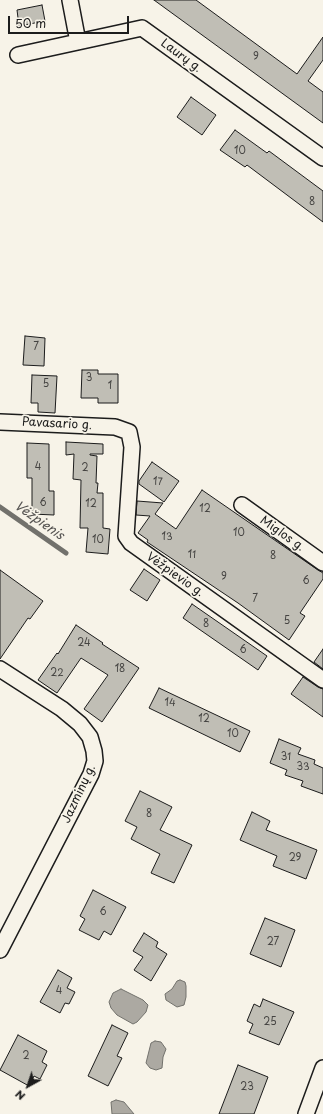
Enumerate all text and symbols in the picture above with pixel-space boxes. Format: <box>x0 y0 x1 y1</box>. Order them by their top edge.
scale bar <box>10 8 131 34</box>
text: 50 m <box>15 14 46 32</box>
street label: Laurų g. <box>158 36 204 76</box>
house number: 9 <box>253 51 259 63</box>
house number: 10 <box>234 145 246 157</box>
house number: 8 <box>309 196 315 208</box>
house number: 7 <box>33 341 39 353</box>
house number: 3 <box>86 372 92 384</box>
house number: 5 <box>43 378 49 390</box>
house number: 1 <box>108 380 112 392</box>
street label: Pavasario g. <box>22 415 92 433</box>
house number: 4 <box>35 461 41 473</box>
house number: 2 <box>81 462 89 474</box>
house number: 17 <box>153 476 163 488</box>
house number: 6 <box>39 497 47 509</box>
water label: Vėžpienis <box>11 498 67 544</box>
house number: 12 <box>85 498 97 510</box>
house number: 12 <box>199 503 211 515</box>
street label: Miglos g. <box>257 513 307 555</box>
house number: 10 <box>233 527 245 539</box>
house number: 13 <box>161 531 173 543</box>
house number: 10 <box>92 534 104 546</box>
house number: 11 <box>188 549 196 561</box>
street label: Vėžpievio g. <box>143 550 207 600</box>
house number: 8 <box>270 550 276 562</box>
house number: 9 <box>221 571 227 583</box>
house number: 6 <box>302 575 310 587</box>
house number: 7 <box>252 593 258 605</box>
house number: 5 <box>284 615 290 627</box>
house number: 8 <box>203 618 209 630</box>
house number: 24 <box>77 637 91 649</box>
house number: 6 <box>239 644 247 656</box>
house number: 18 <box>115 663 125 675</box>
house number: 22 <box>50 667 64 679</box>
house number: 14 <box>164 697 176 709</box>
house number: 12 <box>198 713 210 725</box>
house number: 10 <box>227 728 239 740</box>
house number: 31 <box>281 751 291 763</box>
house number: 33 <box>296 761 310 773</box>
street label: Jazminų g. <box>59 762 99 826</box>
house number: 8 <box>146 808 152 820</box>
house number: 29 <box>289 852 301 864</box>
house number: 6 <box>99 906 107 918</box>
house number: 27 <box>267 936 279 948</box>
house number: 4 <box>56 985 62 997</box>
house number: 25 <box>263 1016 277 1028</box>
house number: 2 <box>22 1050 30 1062</box>
north arrow <box>8 1066 48 1106</box>
house number: 23 <box>240 1081 254 1093</box>
text: N <box>11 1086 29 1105</box>

